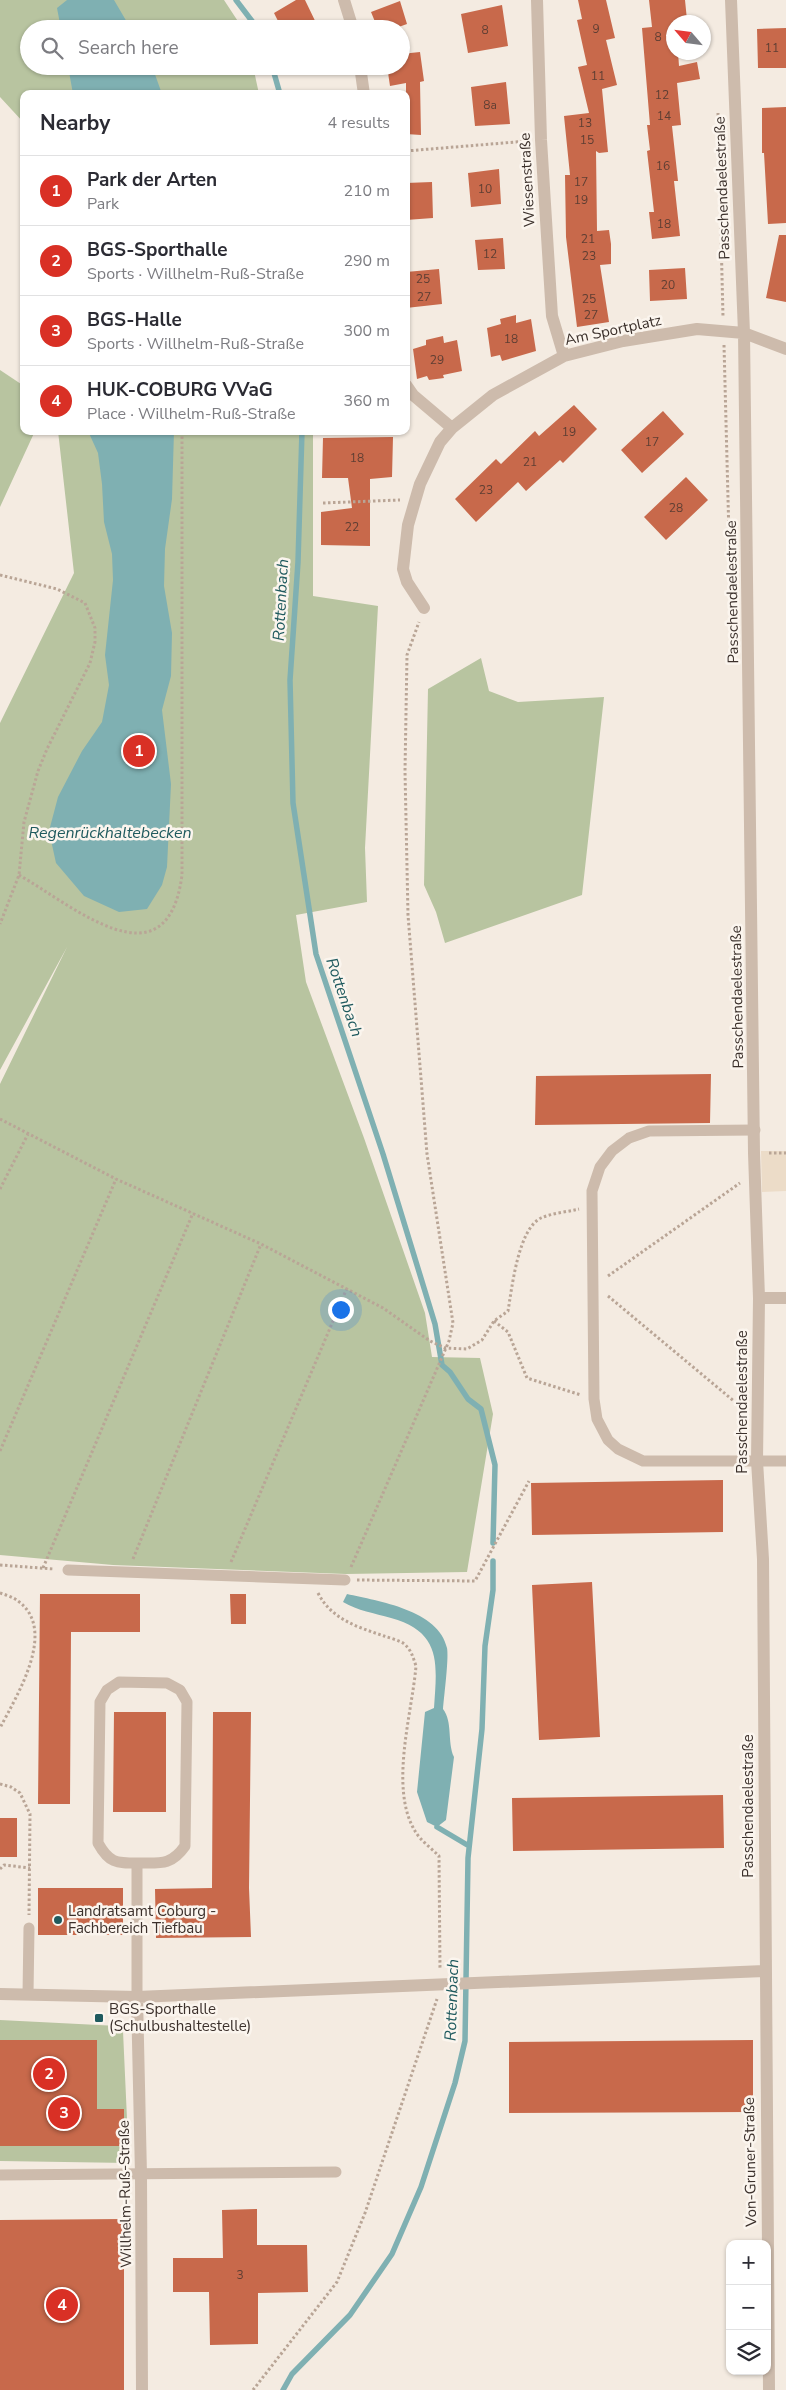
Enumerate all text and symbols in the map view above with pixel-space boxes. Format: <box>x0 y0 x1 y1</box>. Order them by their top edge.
north arrow <box>666 15 711 60</box>
search box <box>20 20 410 75</box>
house number: 9 <box>592 21 600 37</box>
house number: 8 <box>481 22 489 38</box>
house number: 8 <box>654 29 662 45</box>
icon: search <box>38 34 66 62</box>
text: Search here <box>78 35 179 61</box>
house number: 11 <box>765 40 779 56</box>
house number: 11 <box>591 68 605 84</box>
house number: 12 <box>655 87 669 103</box>
house number: 8a <box>483 97 497 113</box>
house number: 14 <box>657 108 671 124</box>
text: Nearby <box>40 109 110 137</box>
text: 4 results <box>328 112 390 134</box>
house number: 13 <box>578 115 592 131</box>
street label: Passchendaelestraße <box>710 116 734 260</box>
street label: Wiesenstraße <box>515 132 539 228</box>
house number: 15 <box>580 132 594 148</box>
house number: 16 <box>656 158 670 174</box>
text: Park der Arten <box>87 167 217 193</box>
house number: 17 <box>574 174 588 190</box>
text: 1 <box>51 180 61 202</box>
text: 210 m <box>343 180 390 202</box>
house number: 10 <box>478 181 492 197</box>
house number: 19 <box>574 192 588 208</box>
text: Park <box>87 193 119 215</box>
house number: 18 <box>657 216 671 232</box>
house number: 21 <box>581 231 595 247</box>
text: BGS-Sporthalle <box>87 237 227 263</box>
house number: 12 <box>483 246 497 262</box>
house number: 23 <box>582 248 596 264</box>
text: 2 <box>51 250 61 272</box>
text: 290 m <box>343 250 390 272</box>
text: Sports · Willhelm-Ruß-Straße <box>87 263 304 285</box>
house number: 25 <box>416 271 430 287</box>
house number: 20 <box>661 277 675 293</box>
house number: 27 <box>417 289 431 305</box>
house number: 25 <box>582 291 596 307</box>
text: BGS-Halle <box>87 307 182 333</box>
house number: 27 <box>584 307 598 323</box>
street label: Am Sportplatz <box>563 310 663 350</box>
text: 3 <box>51 320 61 342</box>
text: 300 m <box>343 320 390 342</box>
house number: 18 <box>504 331 518 347</box>
text: Sports · Willhelm-Ruß-Straße <box>87 333 304 355</box>
house number: 29 <box>430 352 444 368</box>
text: HUK-COBURG VVaG <box>87 377 273 403</box>
text: 4 <box>51 390 61 412</box>
text: 360 m <box>343 390 390 412</box>
text: Place · Willhelm-Ruß-Straße <box>87 403 296 425</box>
house number: 19 <box>562 424 576 440</box>
house number: 17 <box>645 434 659 450</box>
house number: 18 <box>350 450 364 466</box>
house number: 21 <box>523 454 537 470</box>
house number: 23 <box>479 482 493 498</box>
house number: 28 <box>669 500 683 516</box>
house number: 22 <box>345 519 359 535</box>
street label: Passchendaelestraße <box>721 520 743 664</box>
water label: Rottenbach <box>268 558 294 642</box>
pin: 1 <box>123 732 155 770</box>
water label: Regenrückhaltebecken <box>29 822 191 844</box>
street label: Passchendaelestraße <box>726 925 748 1069</box>
water label: Rottenbach <box>320 955 368 1040</box>
your location <box>328 1297 354 1323</box>
street label: Passchendaelestraße <box>732 1330 752 1474</box>
street label: Passchendaelestraße <box>738 1734 758 1878</box>
place label: Landratsamt Coburg - Fachbereich Tiefbau <box>68 1901 216 1938</box>
marker: Landratsamt Coburg - Fachbereich Tiefbau <box>52 1914 64 1926</box>
water label: Rottenbach <box>440 1959 464 2041</box>
place label: BGS-Sporthalle (Schulbushaltestelle) <box>109 1999 251 2036</box>
marker: BGS-Sporthalle (Schulbushaltestelle) <box>93 2012 105 2024</box>
pin: 2 <box>33 2055 65 2093</box>
pin: 3 <box>48 2094 80 2132</box>
street label: Von-Gruner-Straße <box>739 2097 761 2228</box>
street label: Willhelm-Ruß-Straße <box>114 2120 136 2268</box>
map controls <box>726 2240 771 2375</box>
button: + <box>726 2240 771 2285</box>
house number: 3 <box>236 2267 244 2283</box>
button: − <box>726 2285 771 2330</box>
pin: 4 <box>46 2286 78 2324</box>
button: layers <box>726 2330 771 2375</box>

